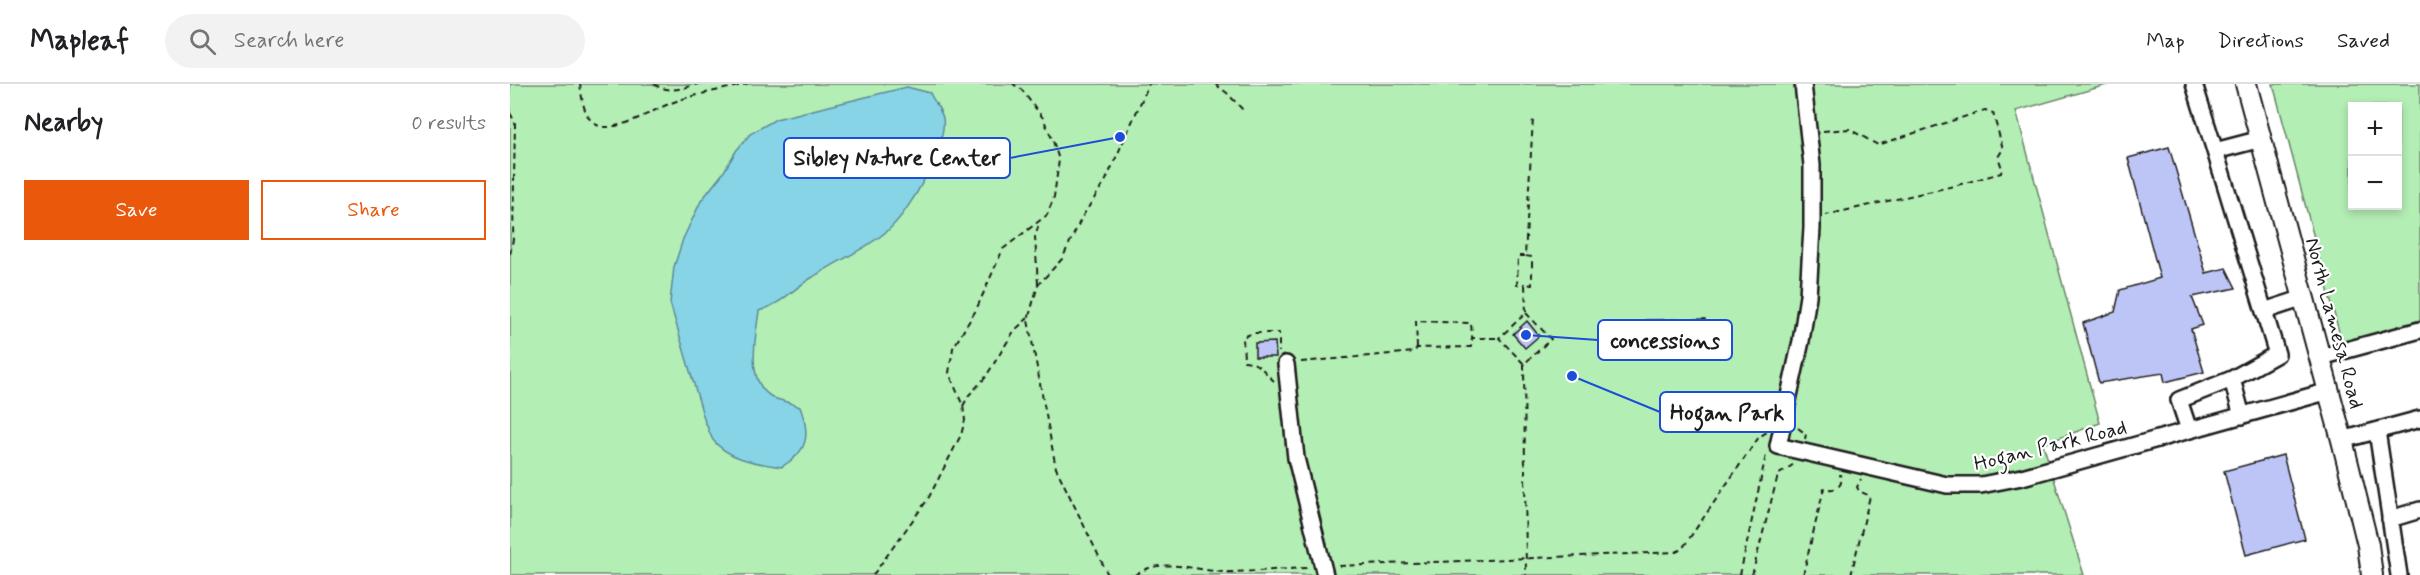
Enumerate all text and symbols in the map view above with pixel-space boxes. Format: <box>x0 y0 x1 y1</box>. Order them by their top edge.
search box <box>165 14 585 68</box>
text: Mapleaf <box>30 23 129 60</box>
icon: search <box>186 25 219 58</box>
text: Search here <box>234 27 344 55</box>
text: Map <box>2146 27 2185 55</box>
text: Directions <box>2218 27 2304 55</box>
text: Saved <box>2337 27 2390 55</box>
map controls <box>2348 102 2402 210</box>
button: + <box>2348 102 2402 156</box>
text: Nearby <box>24 106 103 140</box>
text: 0 results <box>412 110 486 137</box>
callout: Sibley Nature Center <box>784 138 1010 178</box>
text: Sibley Nature Center <box>794 145 1001 174</box>
button: − <box>2348 156 2402 210</box>
button: Save <box>24 180 249 240</box>
button: Share <box>261 180 486 240</box>
street label: North Lamesa Road <box>2298 235 2370 412</box>
callout: concessions <box>1598 320 1732 360</box>
text: concessions <box>1610 328 1720 356</box>
callout: Hogan Park <box>1660 392 1795 432</box>
text: Hogan Park <box>1670 400 1784 432</box>
street label: Hogan Park Road <box>1971 413 2130 480</box>

